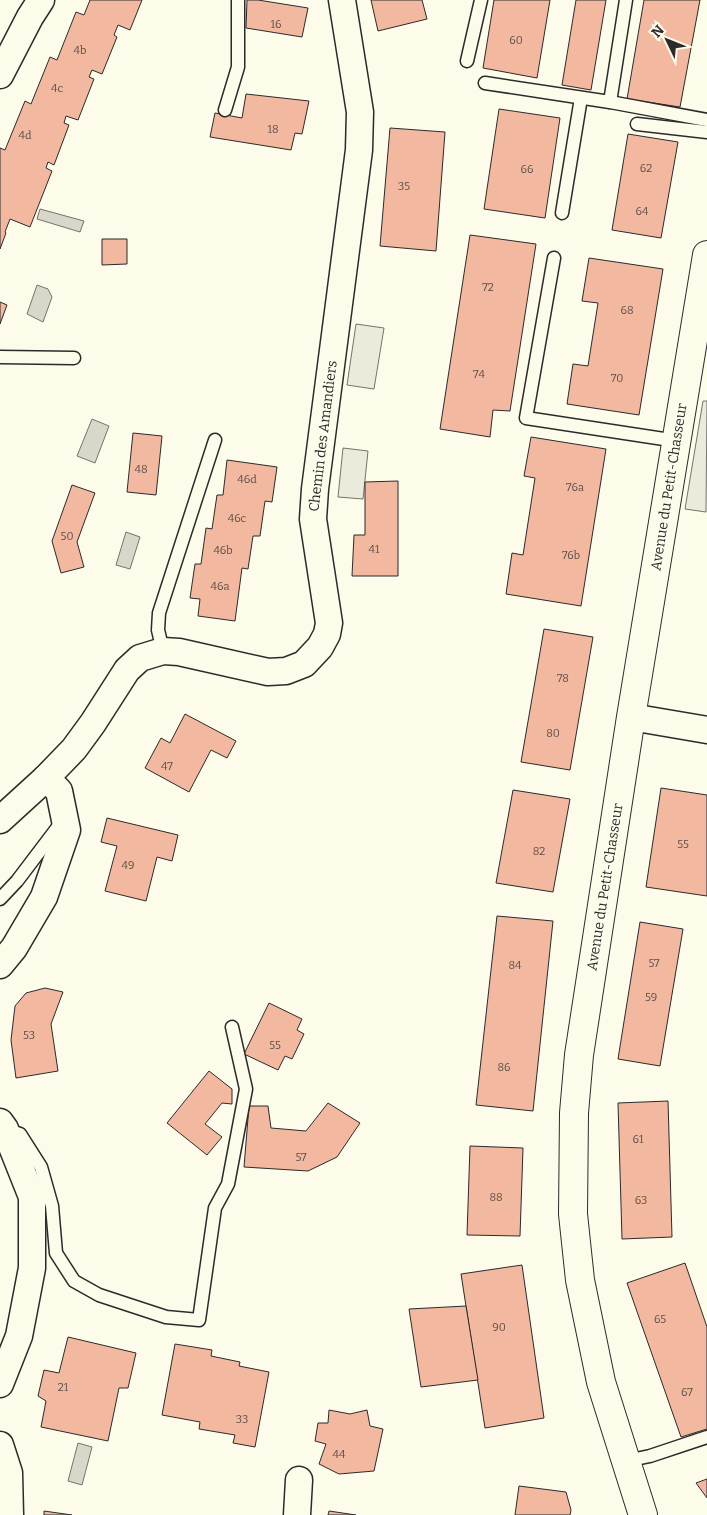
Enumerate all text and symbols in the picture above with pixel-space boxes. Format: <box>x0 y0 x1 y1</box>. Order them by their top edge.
north arrow <box>642 15 692 65</box>
house number: 16 <box>271 18 281 31</box>
text: N <box>648 22 668 41</box>
house number: 60 <box>509 34 523 47</box>
house number: 4b <box>74 44 86 57</box>
house number: 4c <box>51 82 63 95</box>
house number: 18 <box>267 123 279 136</box>
house number: 4d <box>19 129 32 142</box>
house number: 62 <box>640 162 652 175</box>
house number: 66 <box>521 163 533 176</box>
house number: 35 <box>398 180 410 193</box>
house number: 64 <box>636 205 649 218</box>
house number: 72 <box>482 281 494 294</box>
house number: 68 <box>620 304 634 317</box>
street label: Chemin des Amandiers <box>305 360 341 512</box>
house number: 74 <box>473 368 485 381</box>
house number: 70 <box>611 372 623 385</box>
street label: Avenue du Petit-Chasseur <box>647 402 691 572</box>
house number: 48 <box>134 463 148 476</box>
house number: 46d <box>237 473 257 486</box>
house number: 76a <box>566 481 584 494</box>
house number: 46c <box>228 512 247 525</box>
house number: 50 <box>61 530 73 543</box>
house number: 41 <box>369 543 380 556</box>
house number: 46b <box>213 544 233 557</box>
house number: 76b <box>562 549 580 562</box>
house number: 46a <box>211 580 229 593</box>
house number: 78 <box>557 672 569 685</box>
house number: 80 <box>546 727 560 740</box>
house number: 47 <box>161 760 173 773</box>
street label: Avenue du Petit-Chasseur <box>583 802 627 972</box>
house number: 55 <box>677 838 689 851</box>
house number: 82 <box>533 845 545 858</box>
house number: 49 <box>122 859 134 872</box>
house number: 57 <box>648 957 660 970</box>
house number: 84 <box>508 959 522 972</box>
house number: 59 <box>645 991 657 1004</box>
house number: 53 <box>23 1029 35 1042</box>
house number: 55 <box>269 1039 281 1052</box>
house number: 86 <box>497 1061 511 1074</box>
house number: 61 <box>633 1133 644 1146</box>
house number: 57 <box>295 1151 307 1164</box>
house number: 88 <box>489 1191 503 1204</box>
house number: 63 <box>635 1194 647 1207</box>
house number: 65 <box>654 1313 666 1326</box>
house number: 90 <box>492 1321 506 1334</box>
house number: 21 <box>58 1381 69 1394</box>
house number: 67 <box>681 1386 693 1399</box>
house number: 33 <box>236 1413 248 1426</box>
house number: 44 <box>333 1448 346 1461</box>

